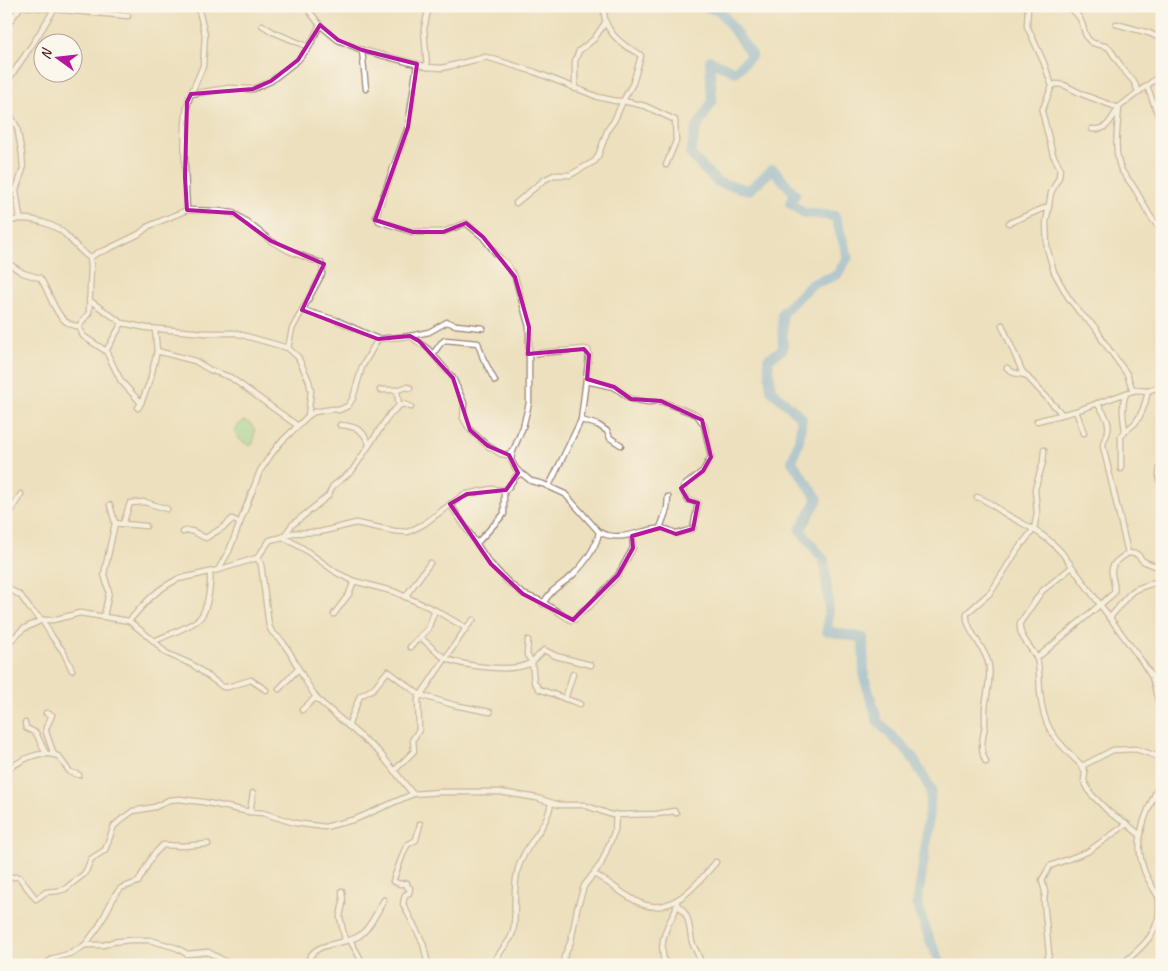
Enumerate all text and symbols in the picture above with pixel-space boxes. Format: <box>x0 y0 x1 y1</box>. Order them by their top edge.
north arrow <box>32 32 82 82</box>
text: N <box>37 46 56 61</box>

